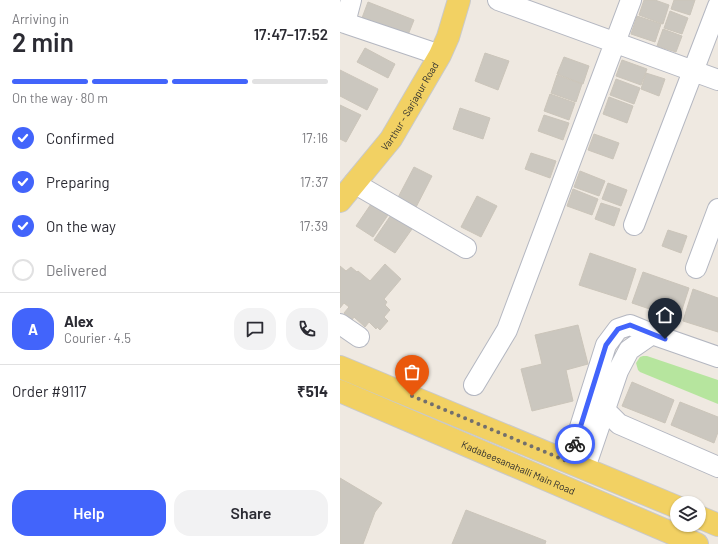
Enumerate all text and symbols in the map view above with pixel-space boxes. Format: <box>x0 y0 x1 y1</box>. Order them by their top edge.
text: Arriving in <box>12 11 69 27</box>
text: 17:47–17:52 <box>254 25 328 43</box>
text: 2 min <box>12 26 74 57</box>
street label: Varthur - Sarjapur Road <box>378 60 441 153</box>
text: On the way · 80 m <box>12 90 108 106</box>
icon: check <box>12 127 34 149</box>
text: Confirmed <box>46 129 114 147</box>
text: 17:16 <box>302 130 328 146</box>
icon: check <box>12 171 34 193</box>
text: Preparing <box>46 173 110 191</box>
text: 17:37 <box>300 174 328 190</box>
icon: check <box>12 215 34 237</box>
text: On the way <box>46 217 116 235</box>
text: 17:39 <box>299 218 328 234</box>
text: Delivered <box>46 261 107 279</box>
pin <box>648 298 682 339</box>
icon: home <box>654 304 676 326</box>
button: chat <box>234 308 276 350</box>
button: phone <box>286 308 328 350</box>
text: Alex <box>64 312 94 330</box>
text: A <box>28 320 38 338</box>
text: Courier · 4.5 <box>64 330 131 346</box>
pin <box>395 355 429 396</box>
icon: bag <box>401 361 423 383</box>
text: Order #9117 <box>12 382 86 400</box>
text: ₹514 <box>297 382 328 400</box>
courier <box>555 424 595 464</box>
icon: bike <box>564 433 586 455</box>
street label: Kadabeesanahalli Main Road <box>460 438 577 497</box>
button: Help <box>12 490 166 536</box>
button: Share <box>174 490 328 536</box>
map controls <box>670 496 706 532</box>
button: layers <box>670 496 706 532</box>

